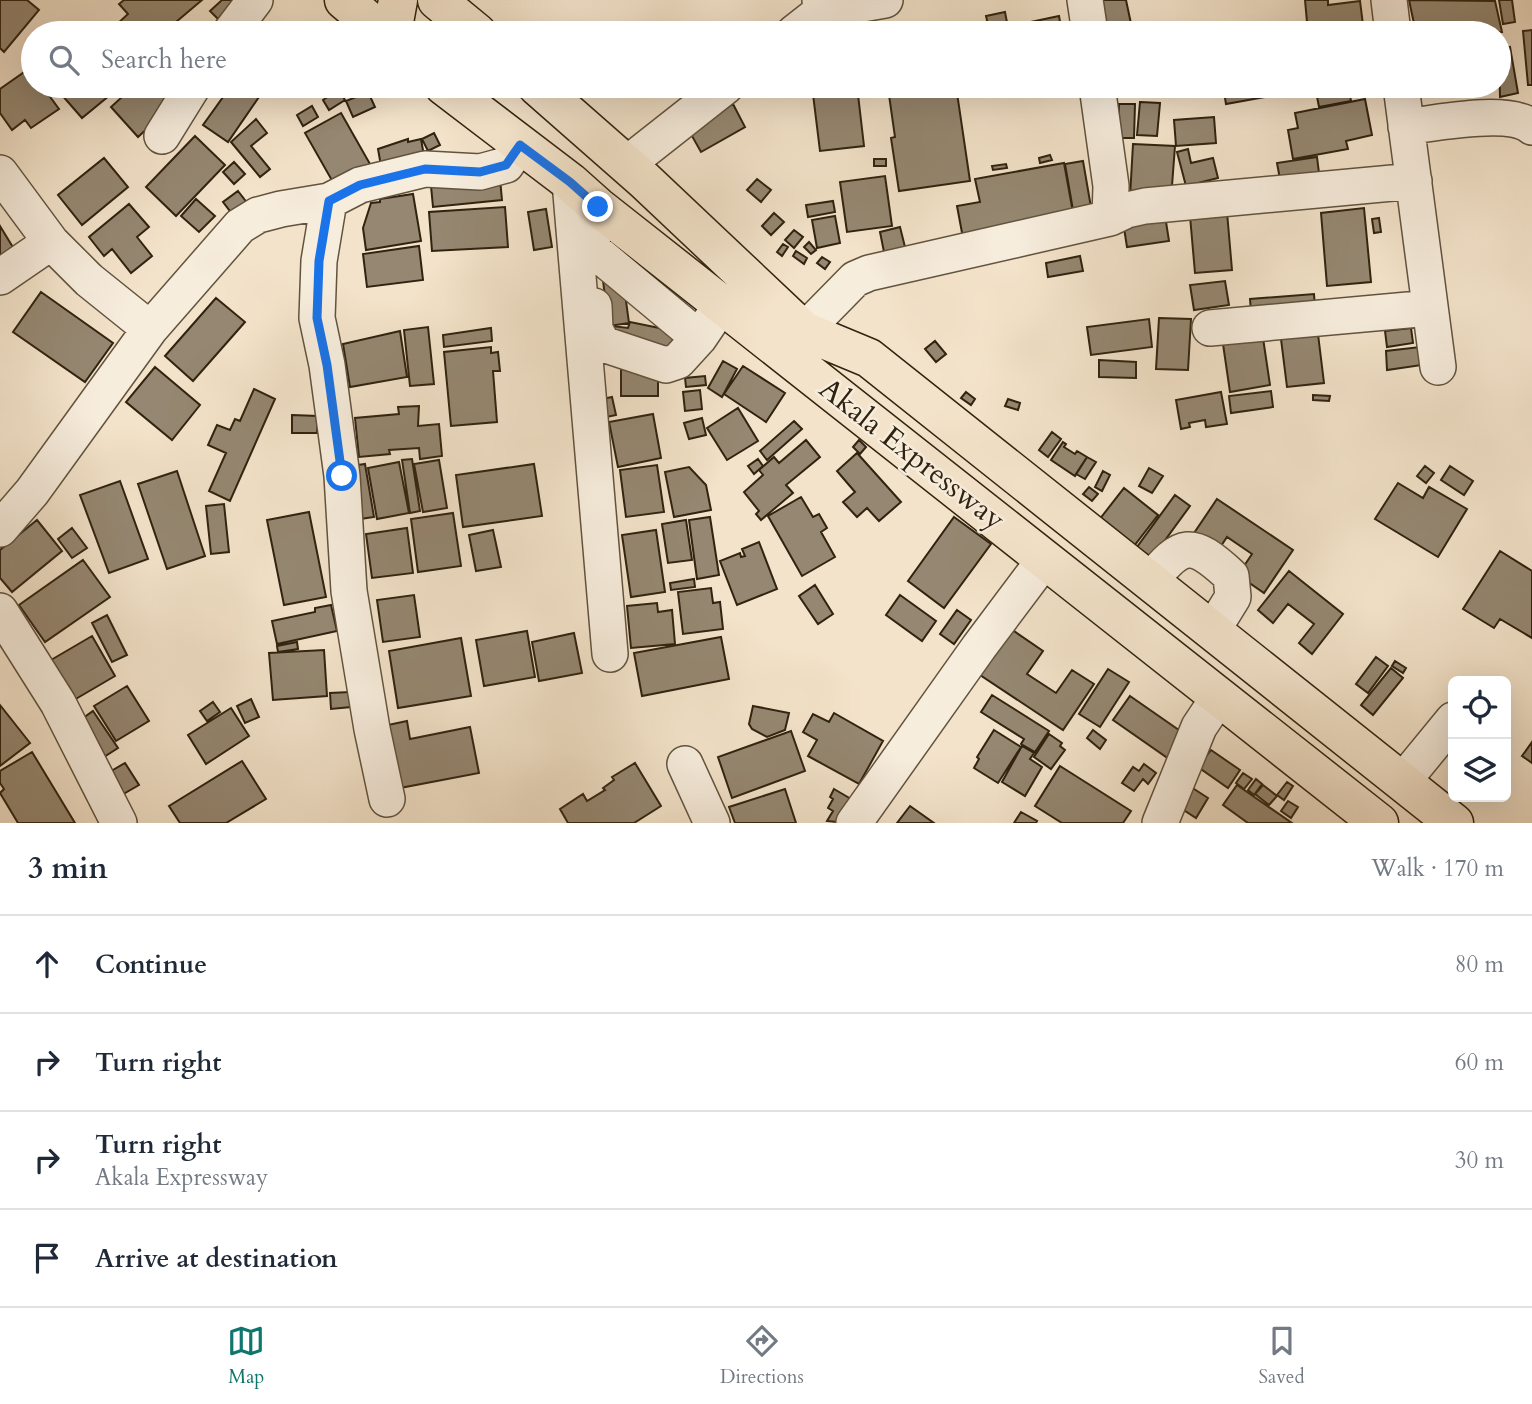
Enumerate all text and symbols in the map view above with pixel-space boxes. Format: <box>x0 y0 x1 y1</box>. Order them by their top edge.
search box <box>21 21 1511 98</box>
icon: search <box>45 41 83 79</box>
text: Search here <box>101 42 227 77</box>
route end <box>582 191 613 222</box>
street label: Akala Expressway <box>810 368 1014 540</box>
route start <box>326 460 357 491</box>
map controls <box>1448 676 1511 802</box>
button: locate <box>1448 676 1511 739</box>
button: layers <box>1448 739 1511 802</box>
text: 3 min <box>28 848 108 889</box>
text: Walk · 170 m <box>1371 853 1504 884</box>
icon: ahead <box>28 945 66 983</box>
text: Continue <box>95 947 207 982</box>
text: 80 m <box>1455 949 1504 980</box>
icon: right <box>28 1043 66 1081</box>
text: Turn right <box>95 1045 222 1080</box>
text: 60 m <box>1455 1047 1504 1078</box>
text: Turn right <box>95 1127 222 1162</box>
icon: right <box>28 1141 66 1179</box>
text: 30 m <box>1455 1145 1504 1176</box>
text: Akala Expressway <box>95 1162 268 1193</box>
icon: arrive <box>28 1239 66 1277</box>
text: Arrive at destination <box>95 1241 338 1276</box>
tab: Map <box>227 1322 265 1390</box>
tab: Directions <box>720 1322 804 1390</box>
tab: Saved <box>1259 1322 1305 1390</box>

